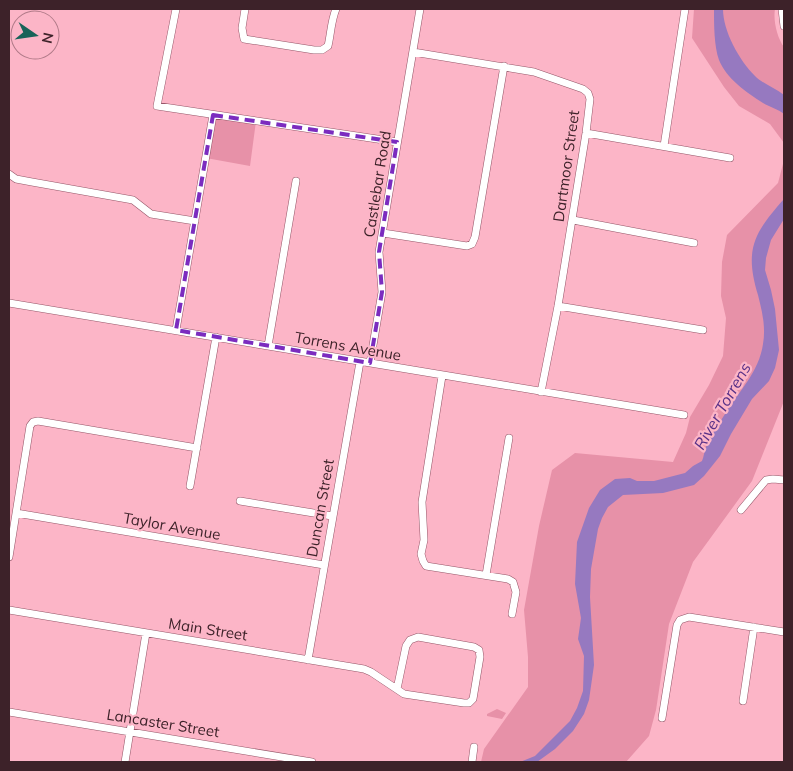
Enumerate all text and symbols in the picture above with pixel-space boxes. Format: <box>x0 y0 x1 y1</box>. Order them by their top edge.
north arrow <box>10 10 60 60</box>
text: N <box>38 31 58 45</box>
street label: Dartmoor Street <box>549 109 583 223</box>
street label: Castlebar Road <box>359 129 395 239</box>
street label: Torrens Avenue <box>293 327 403 365</box>
water label: River Torrens <box>689 359 755 453</box>
street label: Duncan Street <box>302 458 338 558</box>
street label: Taylor Avenue <box>122 508 222 544</box>
street label: Main Street <box>167 613 249 645</box>
street label: Lancaster Street <box>105 705 221 741</box>

